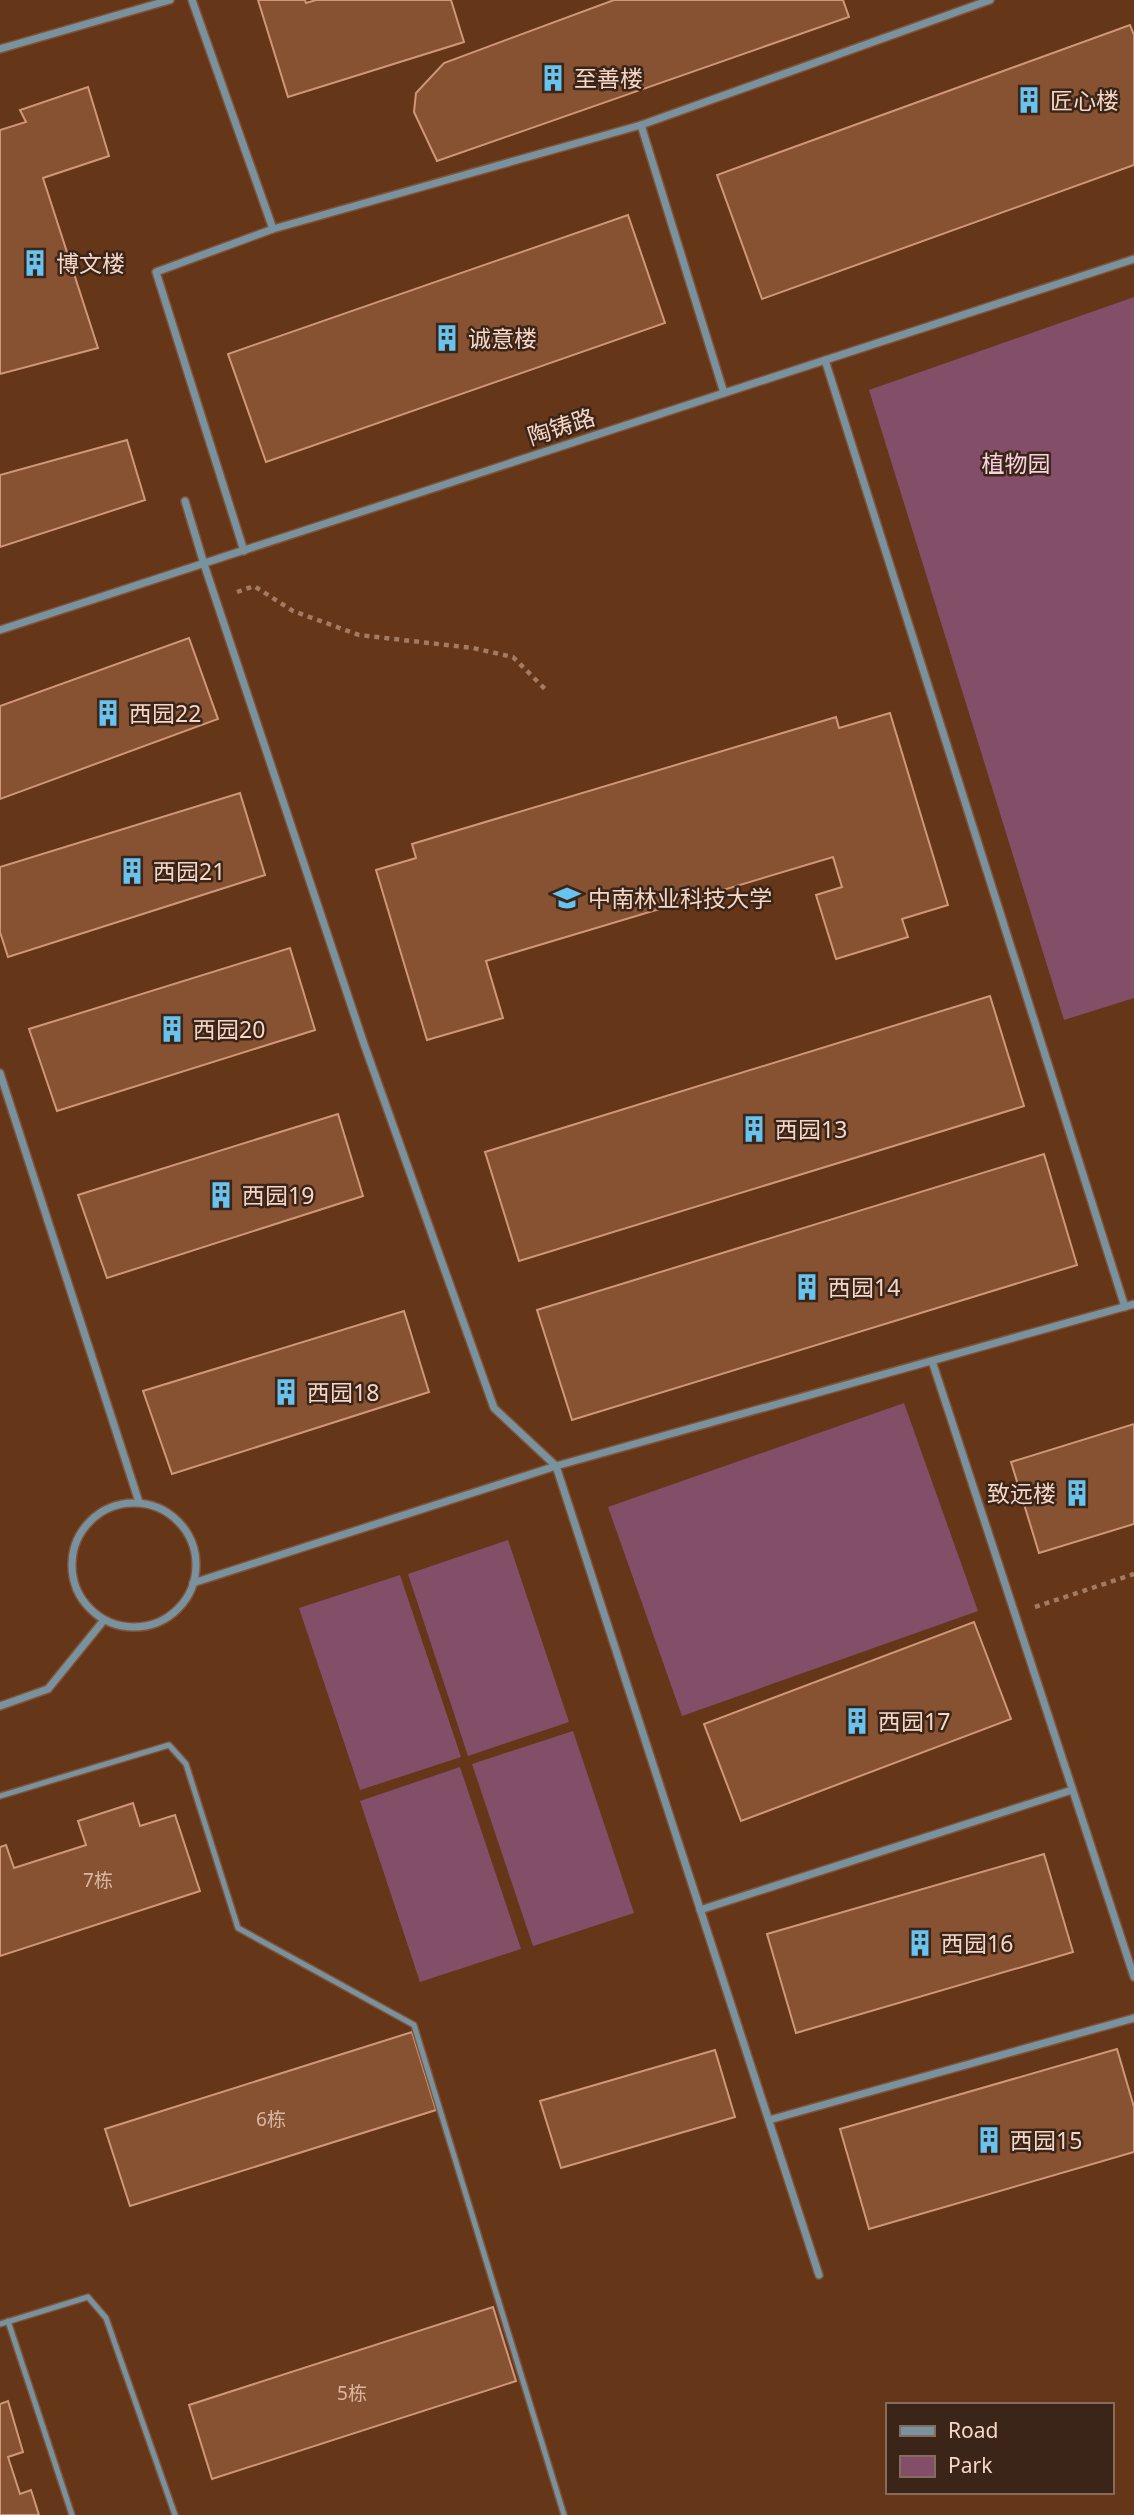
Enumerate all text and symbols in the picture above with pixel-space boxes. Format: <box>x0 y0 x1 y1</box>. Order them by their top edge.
place label: 至善楼 <box>574 62 643 94</box>
building icon: 至善楼 <box>538 63 568 93</box>
place label: 匠心楼 <box>1050 84 1119 116</box>
building icon: 匠心楼 <box>1014 85 1044 115</box>
place label: 博文楼 <box>56 247 125 279</box>
building icon: 博文楼 <box>20 248 50 278</box>
place label: 诚意楼 <box>468 322 537 354</box>
building icon: 诚意楼 <box>432 323 462 353</box>
street label: 陶铸路 <box>523 400 599 452</box>
park label: 植物园 <box>982 447 1051 479</box>
place label: 西园22 <box>129 697 201 729</box>
building icon: 西园22 <box>93 698 123 728</box>
place label: 西园21 <box>153 855 225 887</box>
building icon: 西园21 <box>117 856 147 886</box>
place label: 中南林业科技大学 <box>588 882 772 914</box>
school or university icon: 中南林业科技大学 <box>552 883 582 913</box>
place label: 西园20 <box>193 1013 265 1045</box>
building icon: 西园20 <box>157 1014 187 1044</box>
place label: 西园13 <box>775 1113 847 1145</box>
building icon: 西园13 <box>739 1114 769 1144</box>
place label: 西园19 <box>242 1179 314 1211</box>
building icon: 西园19 <box>206 1180 236 1210</box>
place label: 西园14 <box>828 1271 900 1303</box>
building icon: 西园14 <box>792 1272 822 1302</box>
place label: 西园18 <box>307 1376 379 1408</box>
building icon: 西园18 <box>271 1377 301 1407</box>
place label: 致远楼 <box>987 1477 1056 1509</box>
building icon: 致远楼 <box>1062 1478 1092 1508</box>
place label: 西园17 <box>878 1705 950 1737</box>
building icon: 西园17 <box>842 1706 872 1736</box>
house number: 7栋 <box>83 1867 113 1893</box>
place label: 西园16 <box>941 1927 1013 1959</box>
building icon: 西园16 <box>905 1928 935 1958</box>
house number: 6栋 <box>256 2106 286 2132</box>
place label: 西园15 <box>1010 2124 1082 2156</box>
building icon: 西园15 <box>974 2125 1004 2155</box>
house number: 5栋 <box>337 2380 367 2406</box>
legend <box>886 2403 1113 2494</box>
text: Road <box>948 2416 998 2444</box>
text: Park <box>948 2451 993 2479</box>

